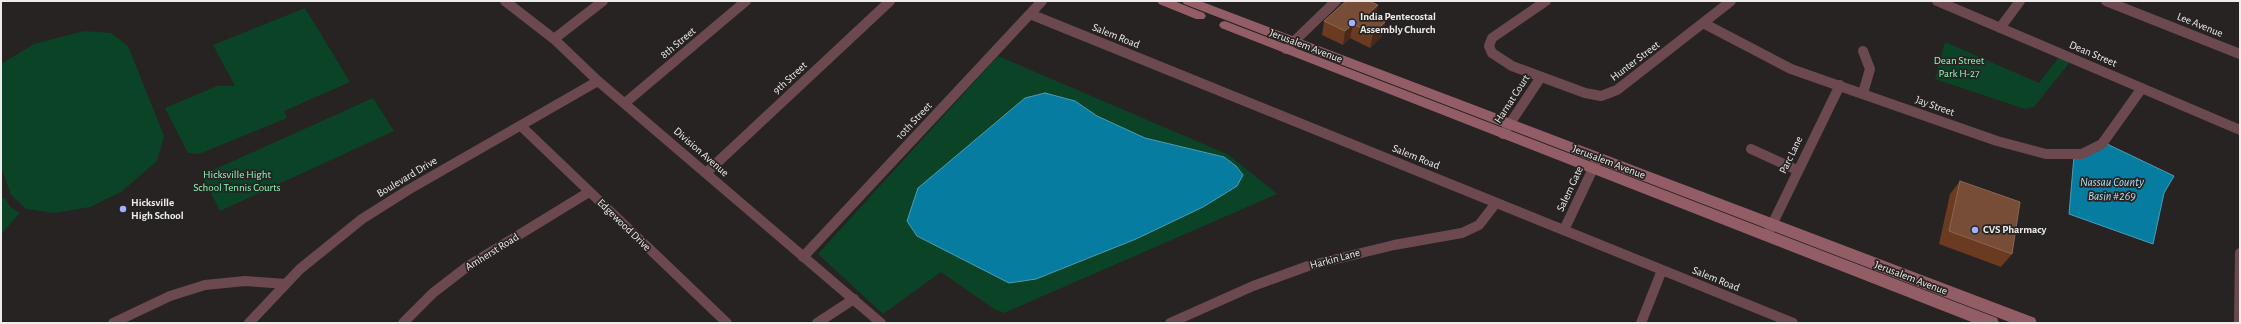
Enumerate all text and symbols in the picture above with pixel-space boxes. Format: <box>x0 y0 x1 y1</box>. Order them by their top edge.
place label: India Pentecostal Assembly Church <box>1360 10 1436 36</box>
street label: Lee Avenue <box>2175 10 2225 40</box>
marker: India Pentecostal Assembly Church <box>1347 18 1357 28</box>
street label: Salem Road <box>1090 20 1142 52</box>
street label: 8th Street <box>658 24 698 62</box>
street label: Jerusalem Avenue <box>1268 26 1344 66</box>
street label: Hunter Street <box>1608 38 1662 84</box>
street label: Dean Street <box>2067 38 2119 70</box>
park label: Dean Street Park H-27 <box>1934 54 1984 80</box>
street label: 9th Street <box>770 59 810 97</box>
street label: Harnat Court <box>1491 72 1533 126</box>
street label: Jay Street <box>1914 93 1956 119</box>
street label: 10th Street <box>893 99 935 143</box>
street label: Division Avenue <box>671 124 731 180</box>
street label: Parc Lane <box>1776 134 1806 176</box>
street label: Salem Road <box>1390 141 1442 173</box>
street label: Jerusalem Avenue <box>1571 142 1647 182</box>
street label: Boulevard Drive <box>374 154 440 200</box>
street label: Salem Gate <box>1554 164 1586 214</box>
park label: Hicksville Hight School Tennis Courts <box>193 168 281 194</box>
water label: Nassau County Basin #269 <box>2080 175 2144 203</box>
place label: Hicksville High School <box>131 196 184 222</box>
street label: Edgewood Drive <box>594 196 654 254</box>
marker: Hicksville High School <box>118 204 128 214</box>
place label: CVS Pharmacy <box>1983 223 2046 237</box>
marker: CVS Pharmacy <box>1970 225 1980 235</box>
street label: Amherst Road <box>463 230 521 274</box>
street label: Harkin Lane <box>1309 246 1361 272</box>
street label: Jerusalem Avenue <box>1873 258 1949 298</box>
street label: Salem Road <box>1690 263 1742 295</box>

